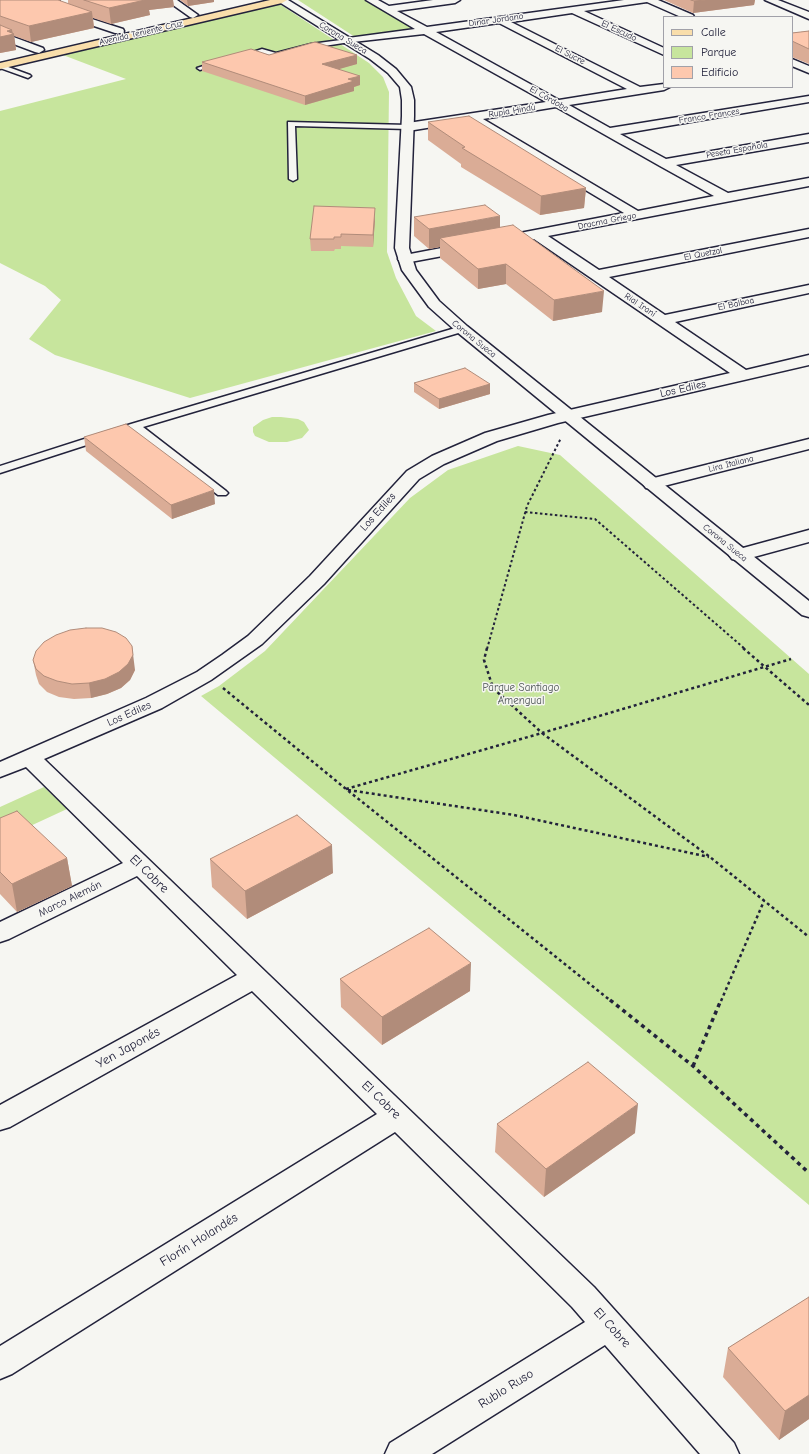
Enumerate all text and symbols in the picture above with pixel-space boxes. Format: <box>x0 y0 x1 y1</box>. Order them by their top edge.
street label: Dinar Jordano <box>468 11 524 29</box>
legend <box>663 16 793 88</box>
street label: Avenida Teniente Cruz <box>98 18 184 48</box>
street label: El Escudo <box>599 18 639 44</box>
street label: Corona Sueca <box>317 19 369 57</box>
text: Calle <box>701 25 726 39</box>
street label: El Sucre <box>553 43 587 67</box>
text: Parque <box>701 45 736 59</box>
text: Edificio <box>701 65 738 79</box>
street label: El Córdoba <box>528 84 570 114</box>
street label: Rupia Hindú <box>488 102 536 120</box>
street label: Franco Frances <box>678 106 740 126</box>
street label: Peseta Española <box>705 139 769 161</box>
street label: Dracma Griego <box>577 210 637 232</box>
street label: El Quetzal <box>683 245 723 263</box>
street label: Rial Iraní <box>622 291 658 319</box>
street label: El Balboa <box>717 295 755 313</box>
street label: Corona Sueca <box>450 318 498 360</box>
street label: Los Ediles <box>659 377 707 401</box>
street label: Lira Italiana <box>707 453 755 475</box>
street label: Los Ediles <box>357 490 399 534</box>
street label: Corona Sueca <box>701 522 749 564</box>
park label: Parque Santiago Amengual <box>483 681 559 707</box>
street label: Los Ediles <box>105 698 153 730</box>
street label: El Cobre <box>126 852 172 896</box>
street label: Marco Alemán <box>36 878 104 920</box>
street label: Yen Japonés <box>93 1024 163 1072</box>
street label: El Cobre <box>358 1078 404 1122</box>
street label: Florín Holandés <box>157 1210 241 1270</box>
street label: El Cobre <box>590 1305 634 1351</box>
street label: Rublo Ruso <box>476 1366 536 1412</box>

